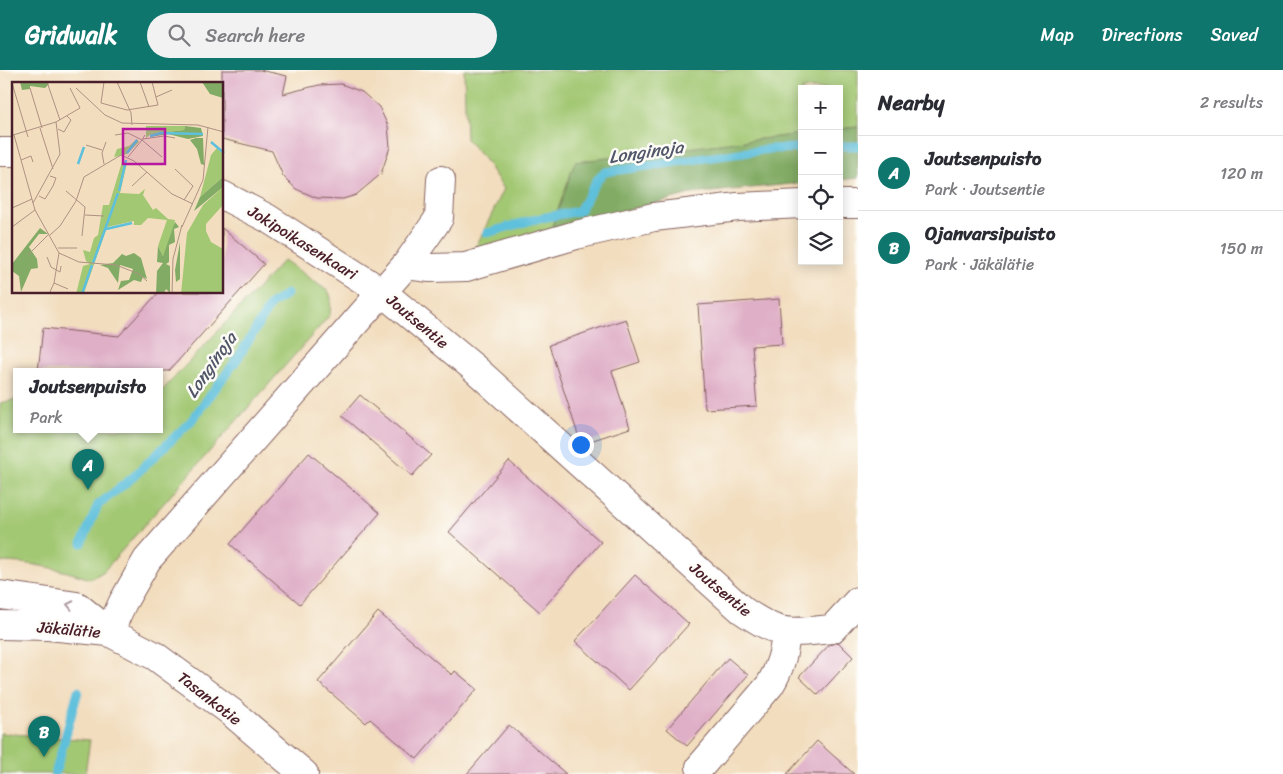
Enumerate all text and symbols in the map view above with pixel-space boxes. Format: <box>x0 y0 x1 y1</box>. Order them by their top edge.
search box <box>147 13 497 58</box>
text: Gridwalk <box>25 14 117 56</box>
text: Search here <box>205 19 305 52</box>
text: Map <box>1041 19 1074 51</box>
text: Directions <box>1102 19 1183 51</box>
text: Saved <box>1211 19 1258 51</box>
icon: search <box>165 21 193 49</box>
inset map <box>12 82 224 294</box>
text: Nearby <box>878 84 944 122</box>
map controls <box>798 85 843 265</box>
button: + <box>798 85 843 130</box>
text: 2 results <box>1200 88 1263 117</box>
button: − <box>798 130 843 175</box>
water label: Longinoja <box>607 131 687 173</box>
text: Joutsenpuisto <box>925 142 1042 175</box>
text: A <box>889 159 899 188</box>
text: 120 m <box>1220 159 1263 188</box>
button: locate <box>798 175 843 220</box>
text: Park · Joutsentie <box>925 175 1045 204</box>
street label: Jokipoikasenkaari <box>241 196 364 288</box>
text: Ojanvarsipuisto <box>925 217 1055 250</box>
button: layers <box>798 220 843 265</box>
text: B <box>889 234 899 263</box>
text: 150 m <box>1220 234 1263 263</box>
text: Park · Jäkälätie <box>925 250 1034 279</box>
street label: Joutsentie <box>379 286 456 356</box>
water label: Longinoja <box>176 324 247 405</box>
popup <box>13 368 163 433</box>
text: Joutsenpuisto <box>30 370 146 403</box>
text: Park <box>30 403 63 432</box>
your location <box>568 432 594 458</box>
pin: A <box>72 449 104 490</box>
street label: Joutsentie <box>682 554 759 624</box>
one-way arrow <box>65 600 74 611</box>
street label: Jäkälätie <box>35 612 102 647</box>
street label: Tasankotie <box>171 664 248 733</box>
pin: B <box>28 716 60 757</box>

